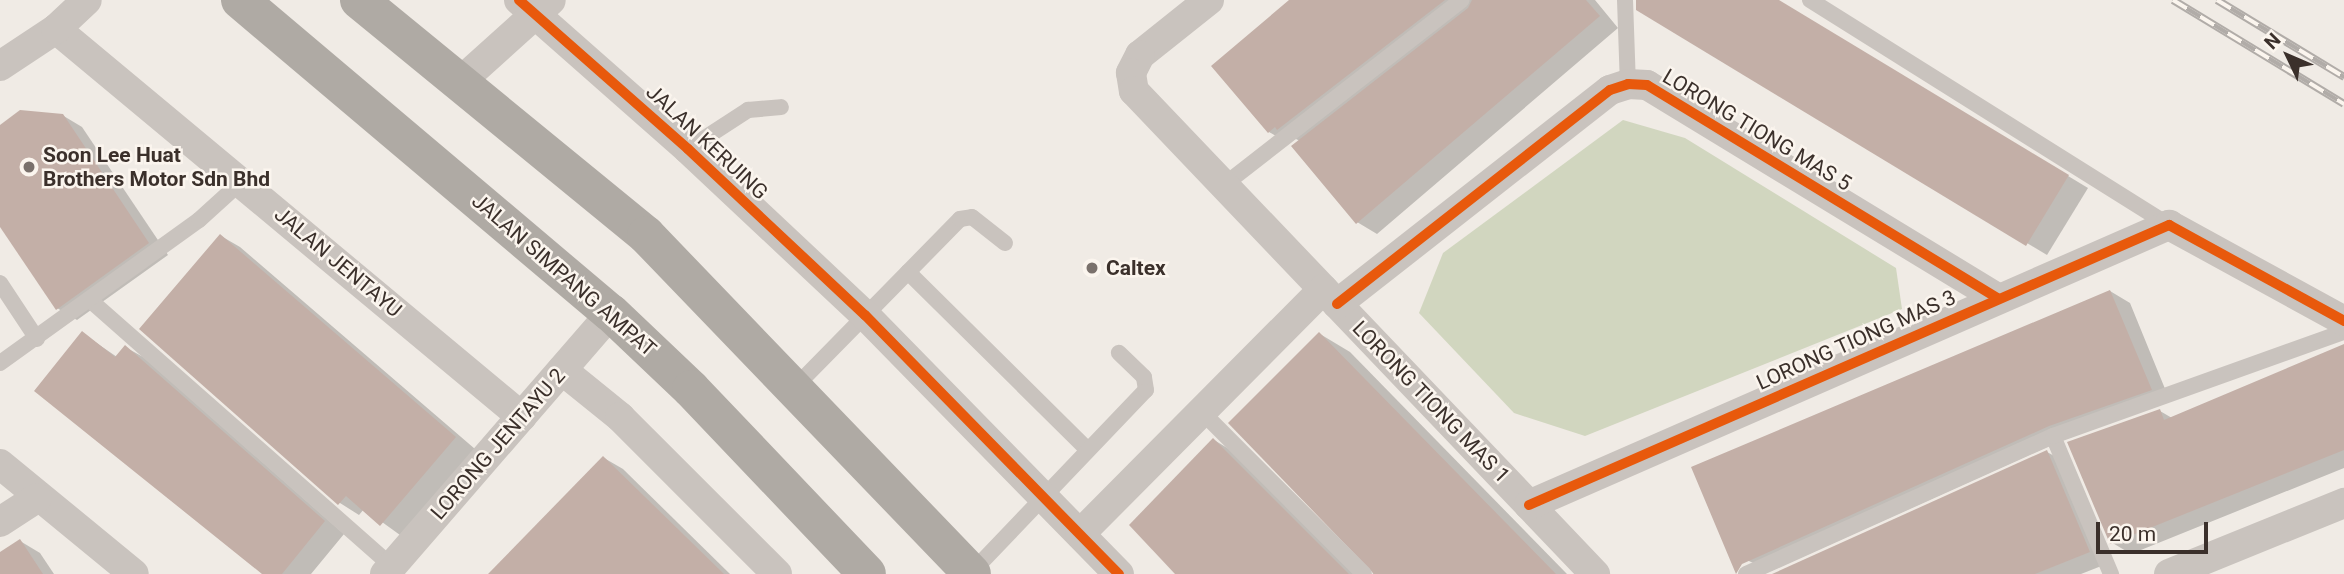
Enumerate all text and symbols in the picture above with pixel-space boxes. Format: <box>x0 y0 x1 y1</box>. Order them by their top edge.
north arrow <box>2253 21 2323 91</box>
text: N <box>2260 28 2285 54</box>
street label: LORONG TIONG MAS 5 <box>1658 64 1856 196</box>
street label: JALAN KERUING <box>641 79 773 205</box>
place label: Soon Lee Huat Brothers Motor Sdn Bhd <box>43 142 270 192</box>
marker: Soon Lee Huat Brothers Motor Sdn Bhd <box>21 159 37 175</box>
street label: JALAN SIMPANG AMPAT <box>467 188 661 362</box>
street label: JALAN JENTAYU <box>269 201 407 323</box>
place label: Caltex <box>1106 255 1166 281</box>
marker: Caltex <box>1084 260 1100 276</box>
street label: LORONG TIONG MAS 3 <box>1752 285 1960 395</box>
street label: LORONG TIONG MAS 1 <box>1347 316 1515 488</box>
street label: LORONG JENTAYU 2 <box>426 363 570 525</box>
scale bar <box>2099 508 2211 552</box>
text: 20 m <box>2109 522 2156 546</box>

